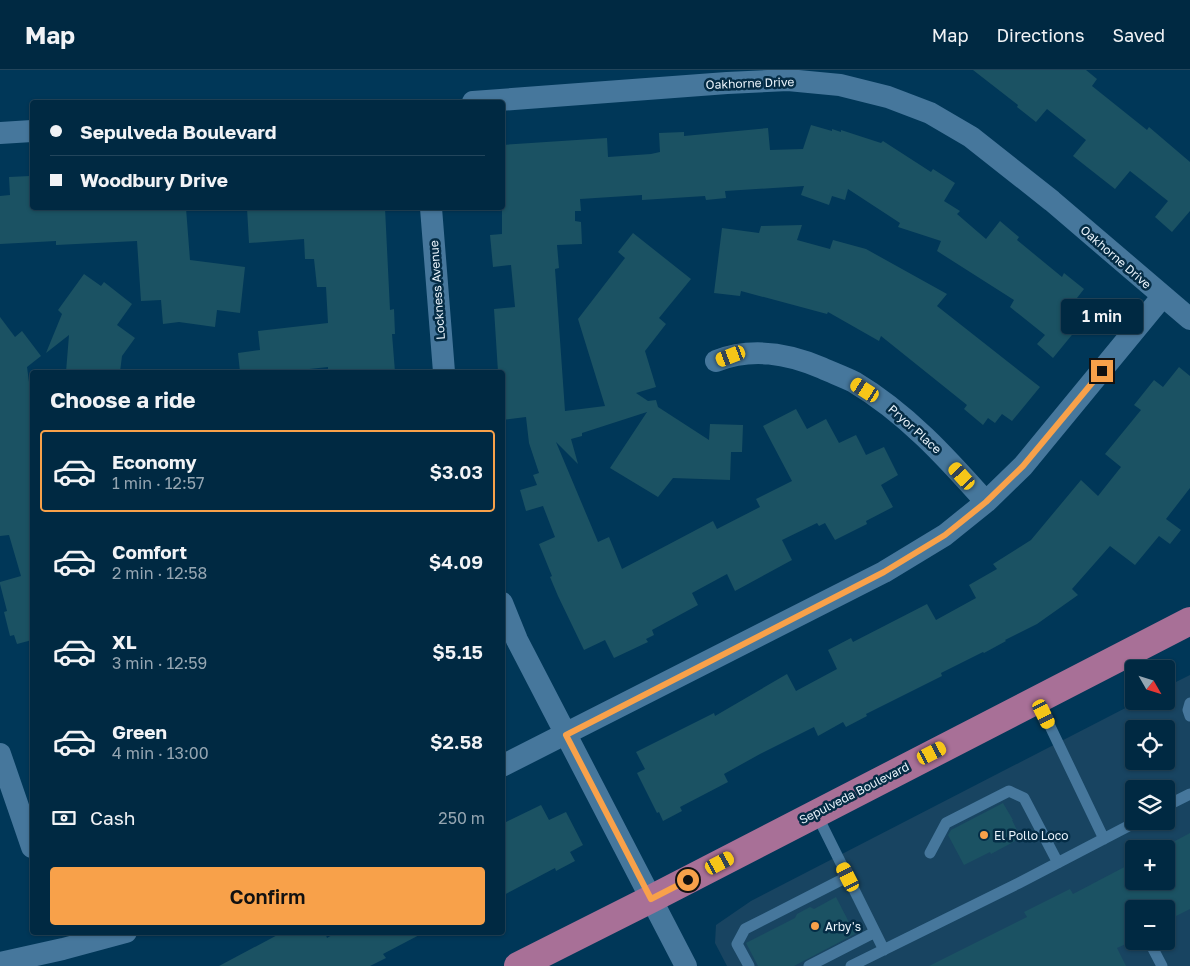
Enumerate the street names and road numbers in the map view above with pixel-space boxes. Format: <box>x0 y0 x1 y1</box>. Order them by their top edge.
street label: Oakhorne Drive <box>705 74 795 92</box>
street label: Oakhorne Drive <box>1078 222 1154 292</box>
street label: Lockness Avenue <box>426 240 448 340</box>
street label: Pryor Place <box>885 401 945 457</box>
street label: Sepulveda Boulevard <box>796 759 912 827</box>

